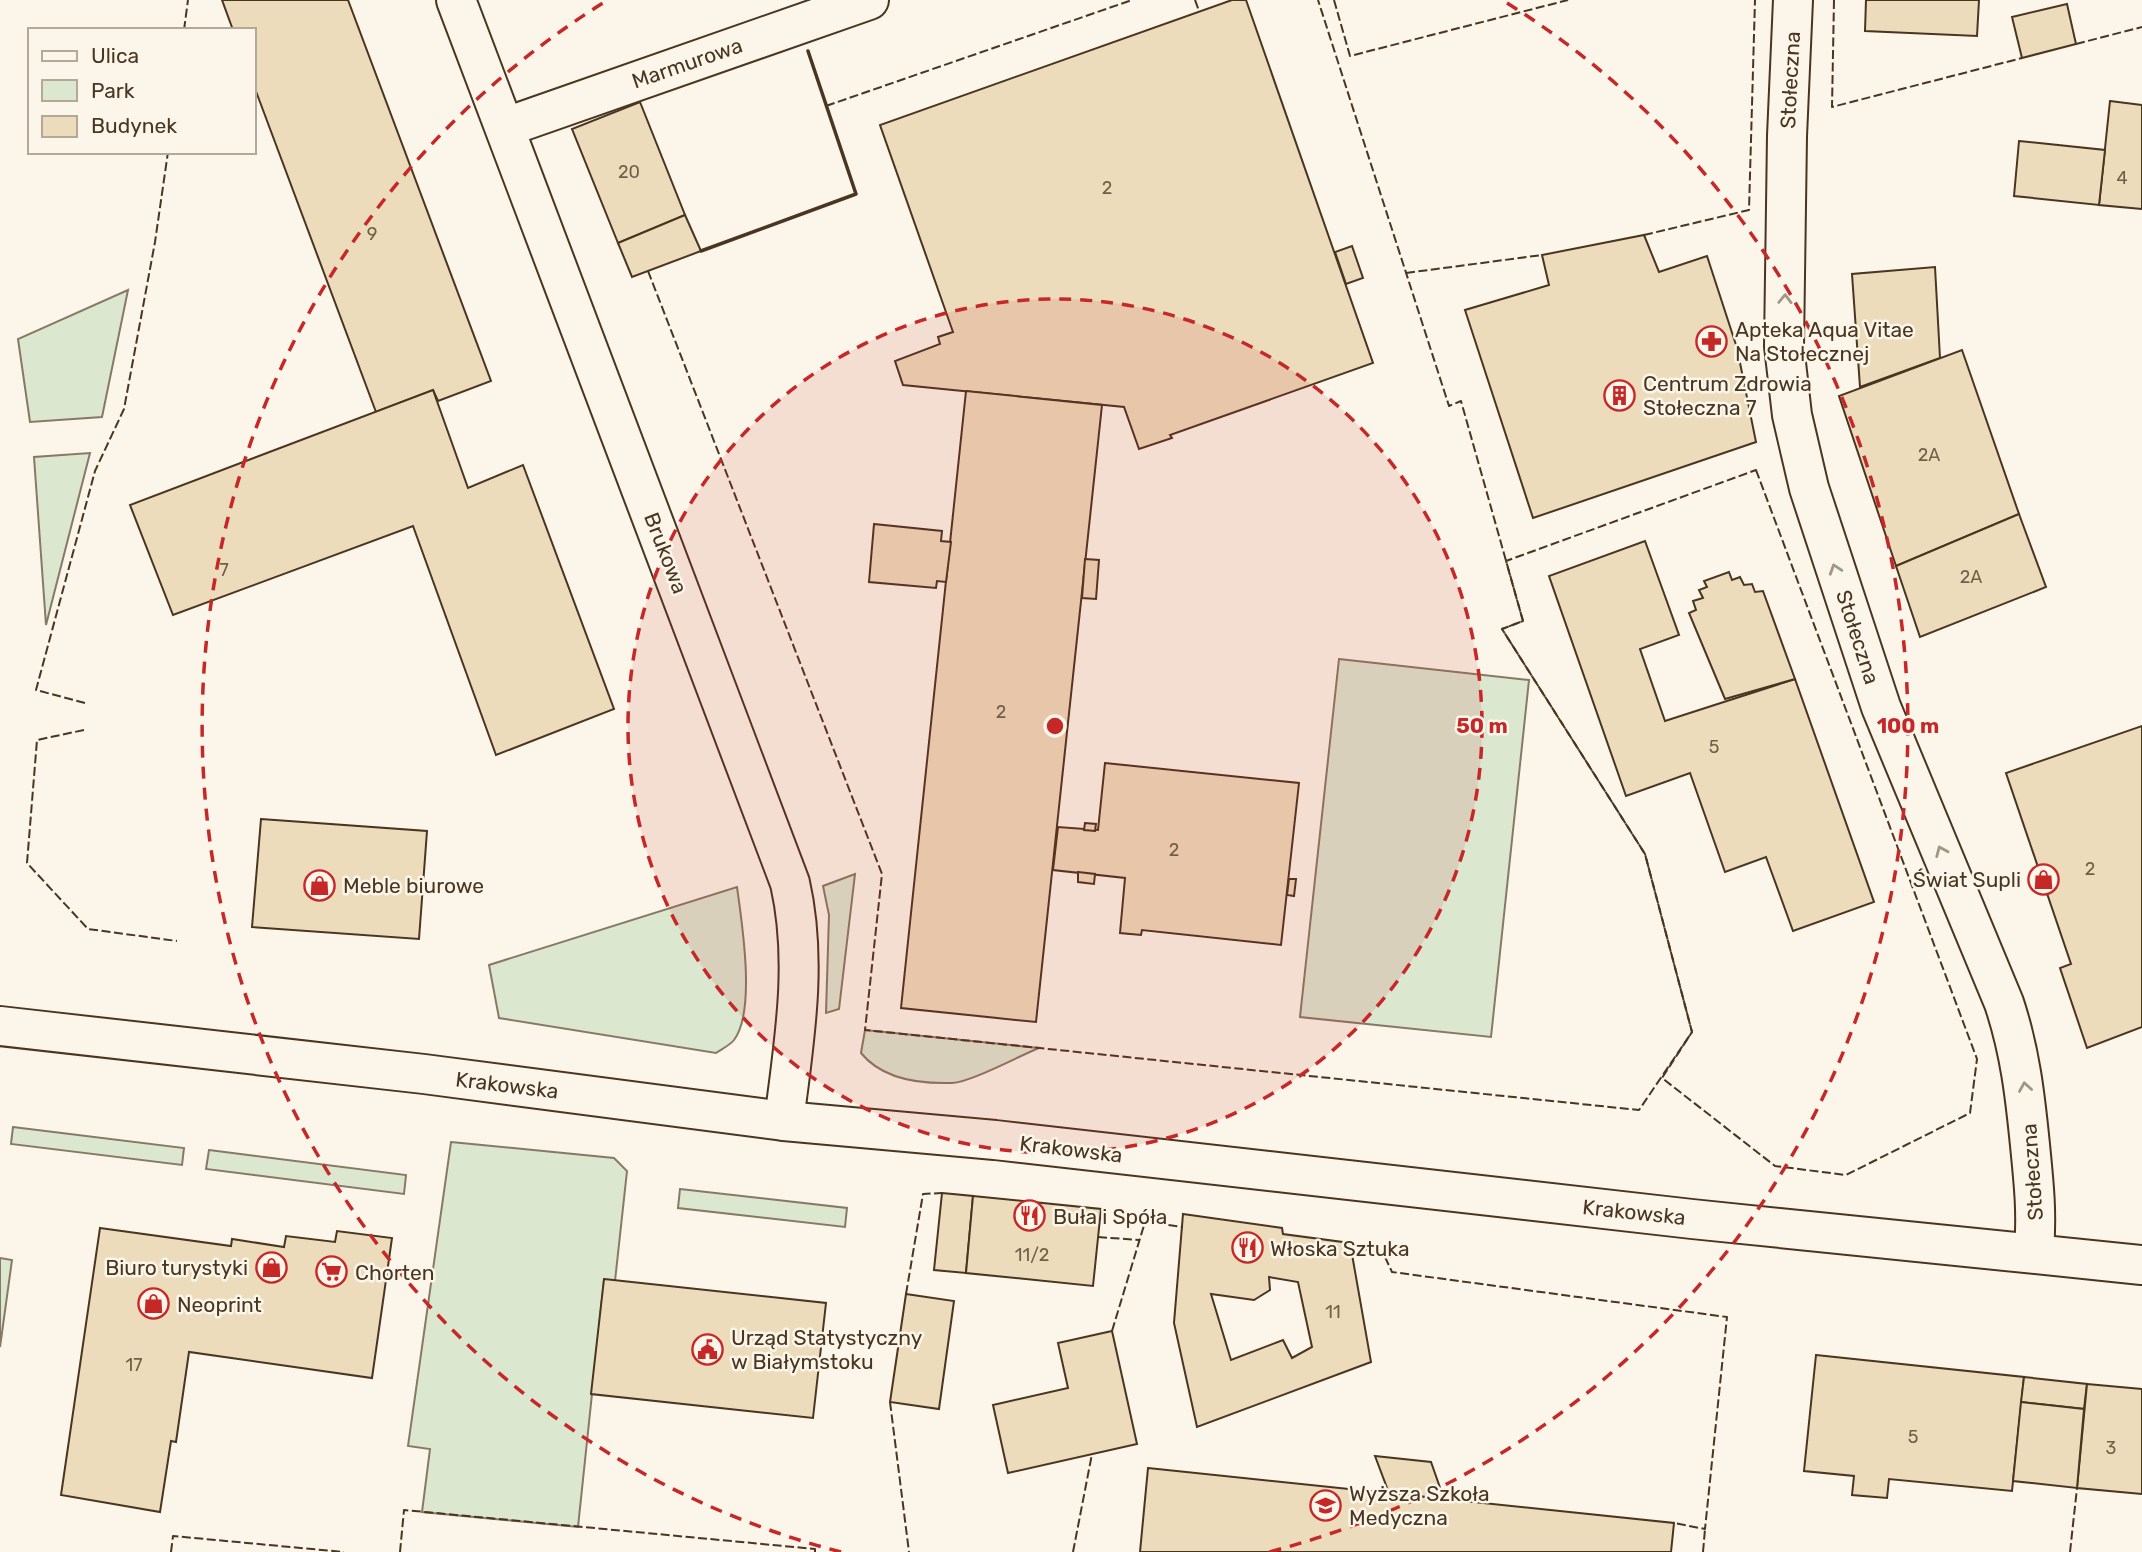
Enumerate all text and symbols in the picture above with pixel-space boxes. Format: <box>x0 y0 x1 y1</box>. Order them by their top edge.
legend <box>28 28 256 154</box>
street label: Stołeczna <box>1775 31 1805 129</box>
street label: Marmurowa <box>628 32 746 94</box>
text: Ulica <box>91 43 139 68</box>
text: Park <box>91 78 135 103</box>
text: Budynek <box>91 113 177 138</box>
house number: 20 <box>618 161 640 183</box>
house number: 4 <box>2116 167 2128 189</box>
house number: 2 <box>1102 177 1112 199</box>
house number: 9 <box>367 223 377 245</box>
one-way arrow <box>1777 293 1793 304</box>
place label: Apteka Aqua Vitae Na Stołecznej <box>1735 317 1914 366</box>
pharmacy icon: Apteka Aqua Vitae Na Stołecznej <box>1695 324 1729 358</box>
place label: Centrum Zdrowia Stołeczna 7 <box>1643 371 1812 420</box>
building icon: Centrum Zdrowia Stołeczna 7 <box>1603 378 1637 412</box>
house number: 2A <box>1918 444 1940 466</box>
street label: Brukowa <box>639 509 693 597</box>
house number: 7 <box>219 559 229 581</box>
one-way arrow <box>1829 563 1843 575</box>
house number: 2A <box>1960 566 1982 588</box>
street label: Stołeczna <box>1831 587 1885 687</box>
house number: 2 <box>996 701 1006 723</box>
text: 50 m <box>1456 713 1508 738</box>
text: 100 m <box>1877 713 1939 738</box>
centre of rings <box>1043 714 1067 738</box>
house number: 5 <box>1709 736 1719 758</box>
house number: 2 <box>1169 839 1179 861</box>
one-way arrow <box>1935 845 1949 857</box>
house number: 2 <box>2085 858 2095 880</box>
shop icon: Świat Supli <box>2027 862 2061 896</box>
place label: Świat Supli <box>1913 867 2021 892</box>
shop icon: Meble biurowe <box>303 868 337 902</box>
place label: Meble biurowe <box>343 873 484 898</box>
street label: Krakowska <box>454 1066 560 1104</box>
one-way arrow <box>2018 1081 2033 1093</box>
street label: Stołeczna <box>2016 1123 2048 1221</box>
street label: Krakowska <box>1018 1130 1124 1168</box>
street label: Krakowska <box>1581 1194 1687 1230</box>
restaurant icon: Buła i Spóła <box>1013 1199 1047 1233</box>
place label: Buła i Spóła <box>1053 1204 1167 1229</box>
restaurant icon: Włoska Sztuka <box>1230 1231 1264 1265</box>
place label: Włoska Sztuka <box>1270 1236 1410 1261</box>
house number: 11/2 <box>1015 1244 1049 1266</box>
shop icon: Biuro turystyki <box>254 1250 288 1284</box>
place label: Biuro turystyki <box>105 1255 248 1280</box>
supermarket icon: Chorten <box>315 1255 349 1289</box>
place label: Chorten <box>355 1260 435 1285</box>
shop icon: Neoprint <box>137 1287 171 1321</box>
place label: Neoprint <box>177 1292 262 1317</box>
house number: 11 <box>1325 1301 1341 1323</box>
place label: Urząd Statystyczny w Białymstoku <box>731 1325 923 1374</box>
public building icon: Urząd Statystyczny w Białymstoku <box>691 1332 725 1366</box>
house number: 17 <box>126 1354 142 1376</box>
house number: 5 <box>1908 1426 1918 1448</box>
house number: 3 <box>2106 1437 2116 1459</box>
place label: Wyższa Szkoła Medyczna <box>1349 1481 1490 1530</box>
school or university icon: Wyższa Szkoła Medyczna <box>1309 1488 1343 1522</box>

